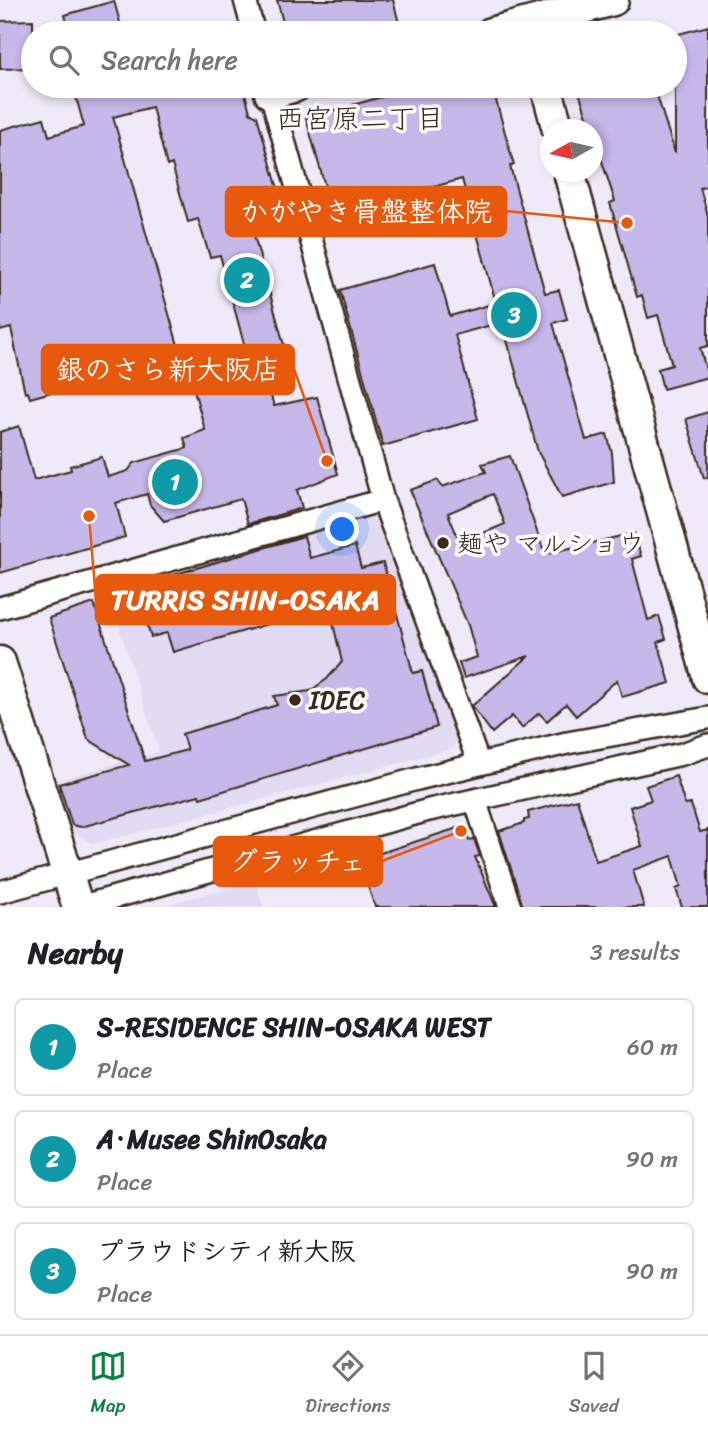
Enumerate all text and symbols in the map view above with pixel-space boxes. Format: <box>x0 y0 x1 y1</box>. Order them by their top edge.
search box <box>21 21 687 98</box>
text: Search here <box>101 37 238 83</box>
icon: search <box>45 41 83 79</box>
district label: 西宮原二丁目 <box>276 94 444 143</box>
north arrow <box>540 119 603 182</box>
callout: かがやき骨盤整体院 <box>226 187 506 236</box>
text: かがやき骨盤整体院 <box>240 187 492 236</box>
pin: 2 <box>224 254 270 306</box>
pin: 3 <box>491 289 537 341</box>
callout: 銀のさら新大阪店 <box>42 345 294 394</box>
text: 銀のさら新大阪店 <box>56 345 280 394</box>
pin: 1 <box>152 456 198 508</box>
your location <box>325 512 359 546</box>
place label: 麺や マルショウ <box>457 520 644 566</box>
marker: 麺や マルショウ <box>435 535 451 551</box>
callout: TURRIS SHIN-OSAKA <box>96 575 395 624</box>
text: TURRIS SHIN-OSAKA <box>111 575 379 624</box>
place label: IDEC <box>308 677 366 723</box>
marker: IDEC <box>287 692 303 708</box>
callout: グラッチェ <box>214 837 382 886</box>
text: グラッチェ <box>230 837 366 886</box>
text: Nearby <box>28 926 123 980</box>
text: 3 results <box>590 932 680 973</box>
text: S-RESIDENCE SHIN-OSAKA WEST <box>97 1004 491 1050</box>
text: 1 <box>48 1027 58 1068</box>
text: 60 m <box>627 1027 678 1068</box>
text: Place <box>97 1050 152 1091</box>
text: A･Musee ShinOsaka <box>97 1116 327 1162</box>
text: 2 <box>46 1139 60 1180</box>
text: 90 m <box>626 1139 678 1180</box>
text: Place <box>97 1162 152 1203</box>
text: プラウドシティ新大阪 <box>97 1228 355 1274</box>
text: 3 <box>47 1251 59 1292</box>
text: 90 m <box>626 1251 678 1292</box>
text: Place <box>97 1274 152 1315</box>
tab: Map <box>89 1347 127 1422</box>
tab: Directions <box>305 1347 391 1422</box>
tab: Saved <box>569 1347 619 1422</box>

